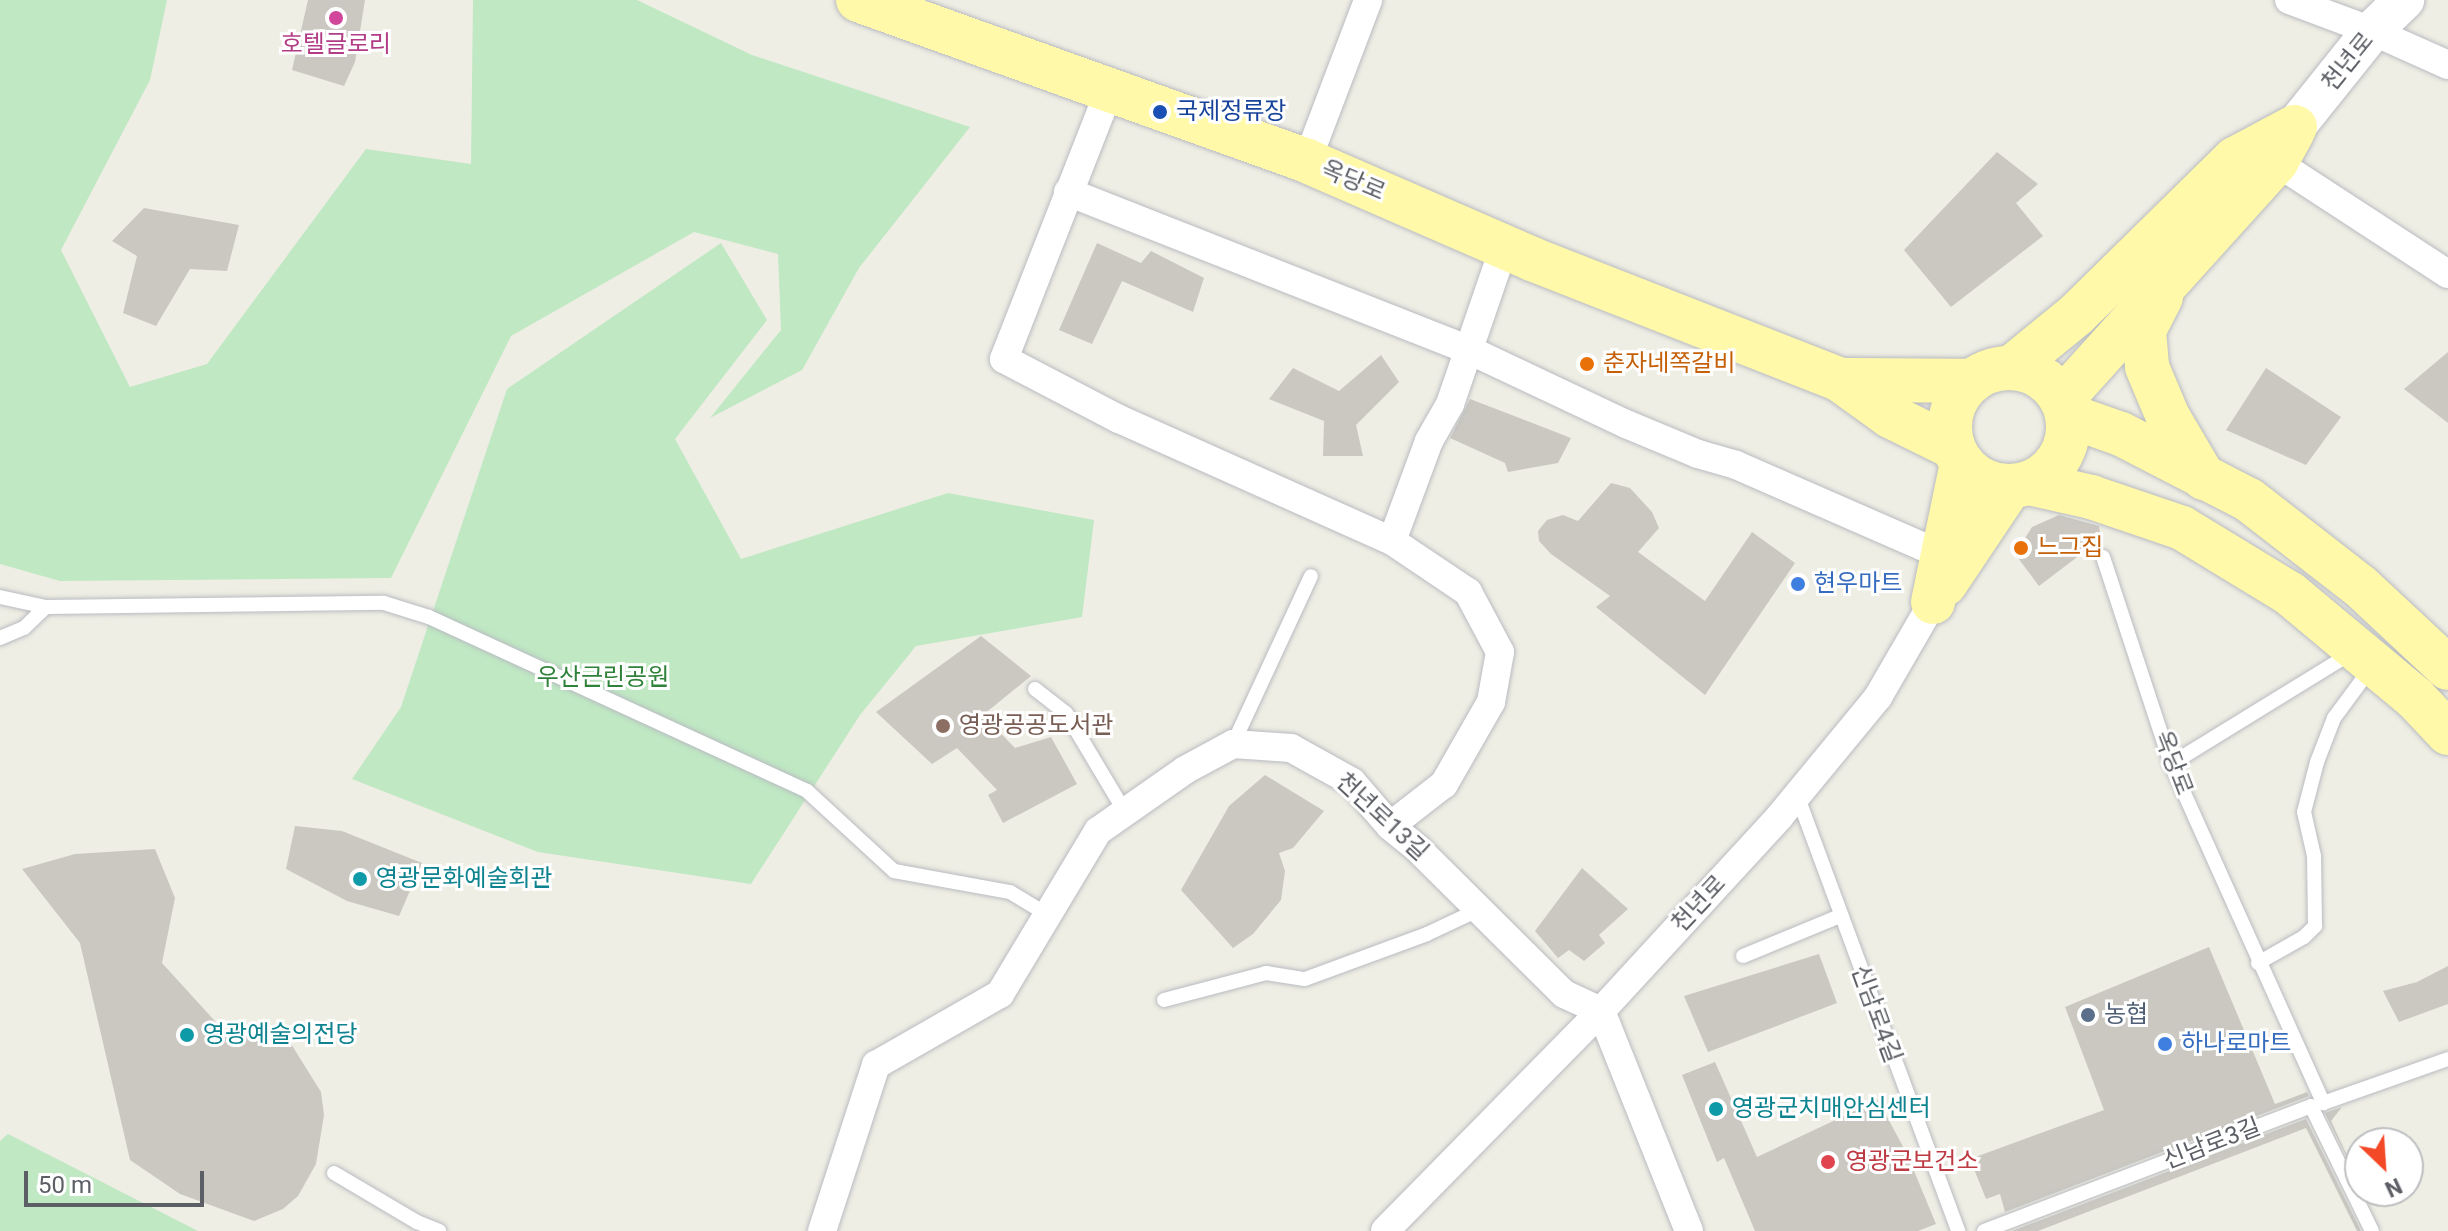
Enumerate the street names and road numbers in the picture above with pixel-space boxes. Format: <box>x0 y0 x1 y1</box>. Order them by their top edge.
street label: 천년로 <box>2316 27 2380 97</box>
street label: 옥당로 <box>1317 155 1389 207</box>
street label: 옥당로 <box>2148 727 2198 799</box>
street label: 천년로13길 <box>1330 767 1434 867</box>
street label: 천년로 <box>1666 870 1732 938</box>
street label: 신남로4길 <box>1845 961 1907 1067</box>
street label: 신남로3길 <box>2159 1112 2265 1176</box>

